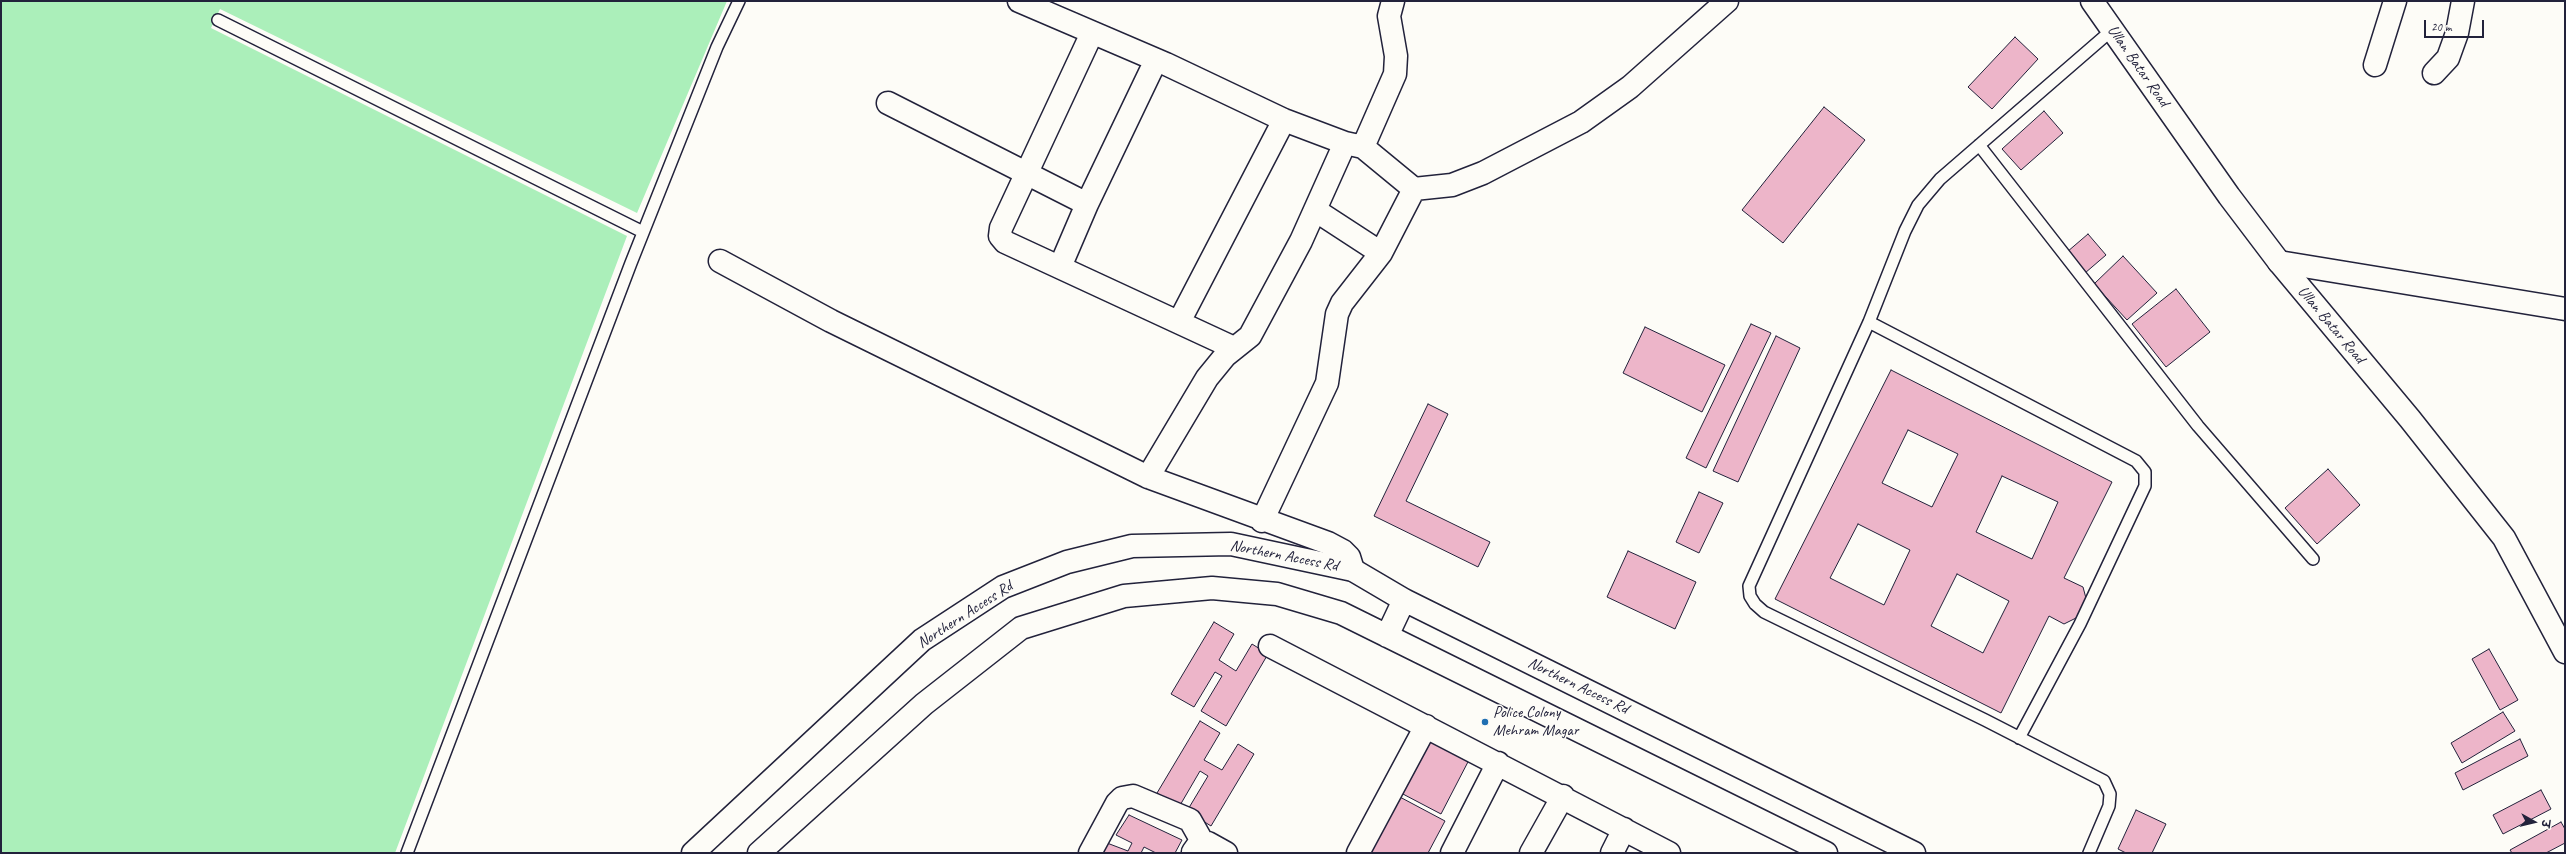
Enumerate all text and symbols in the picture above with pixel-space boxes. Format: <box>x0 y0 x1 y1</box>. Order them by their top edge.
scale bar <box>2426 12 2486 38</box>
text: 20 m <box>2431 19 2451 35</box>
street label: Ullan Batar Road <box>2103 22 2173 110</box>
street label: Ullan Batar Road <box>2293 282 2369 368</box>
street label: Northern Access Rd <box>1228 536 1340 576</box>
street label: Northern Access Rd <box>914 577 1016 653</box>
street label: Northern Access Rd <box>1525 653 1631 719</box>
place label: Police Colony Mehram Magar <box>1493 703 1579 741</box>
marker: Police Colony Mehram Magar <box>1480 717 1490 727</box>
north arrow <box>2514 802 2554 842</box>
text: उ <box>2538 819 2553 828</box>

